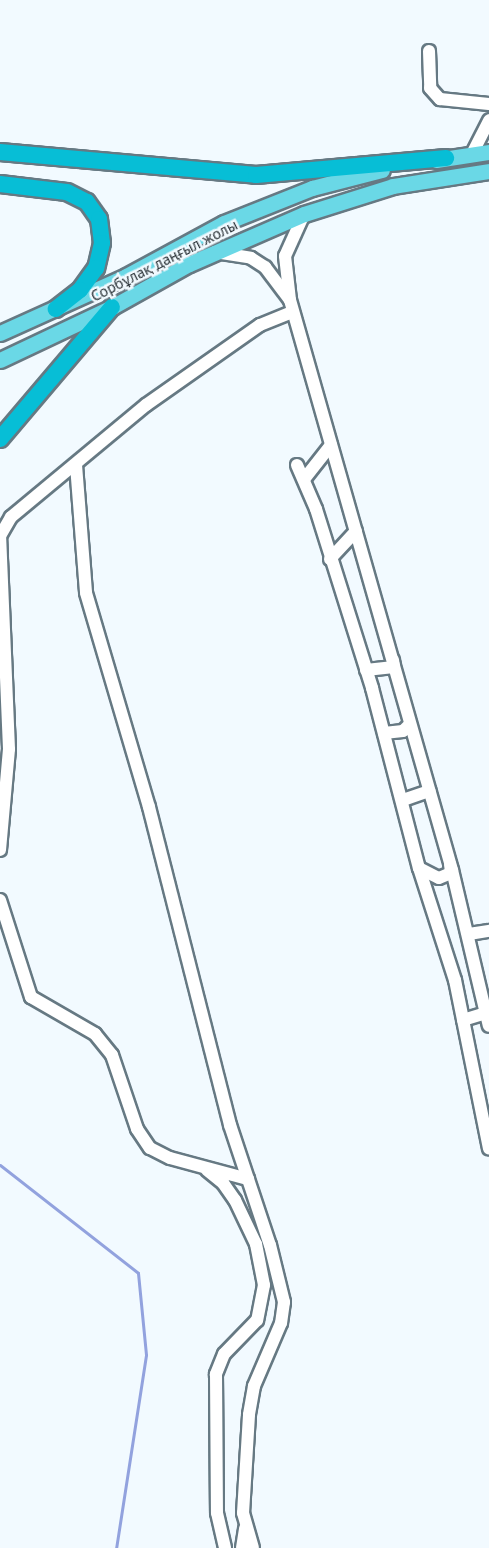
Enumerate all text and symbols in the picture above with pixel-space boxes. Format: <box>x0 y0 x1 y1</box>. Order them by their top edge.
street label: Сорбұлақ даңғыл жолы <box>87 215 241 305</box>

